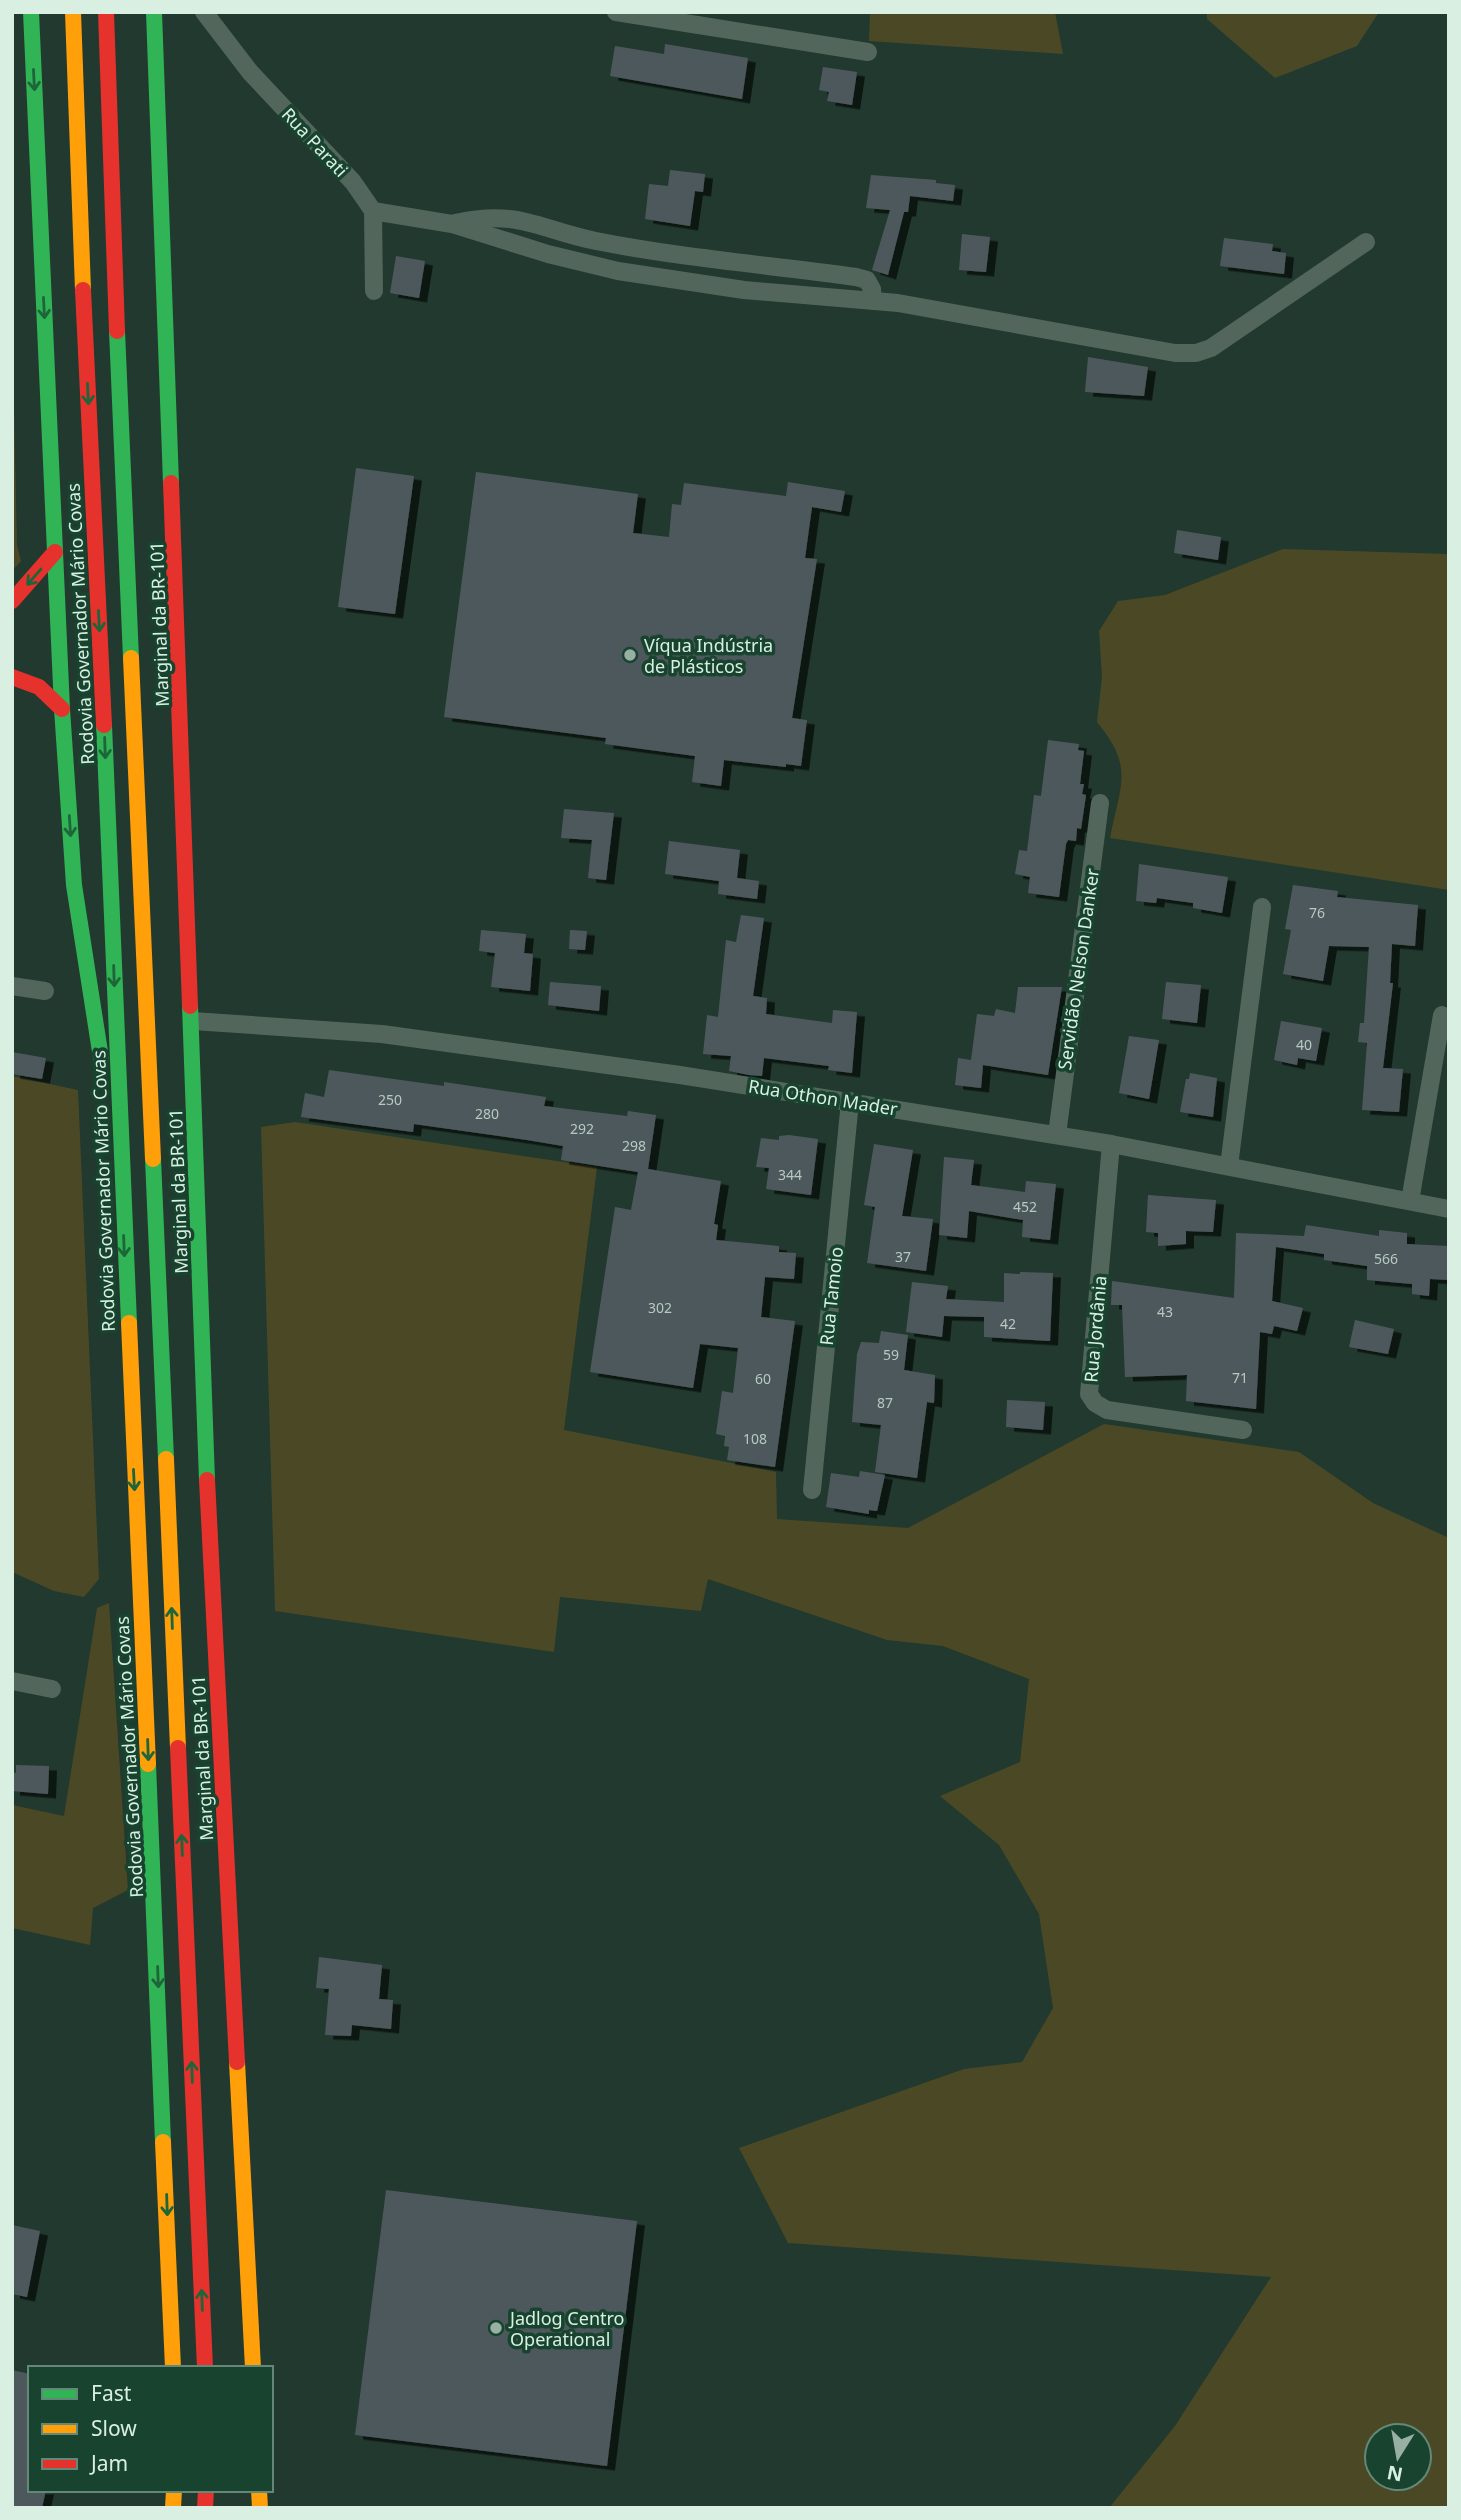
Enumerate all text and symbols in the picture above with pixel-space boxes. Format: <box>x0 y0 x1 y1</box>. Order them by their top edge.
one-way arrow <box>28 69 41 91</box>
street label: Rua Parati <box>277 102 353 182</box>
one-way arrow <box>38 296 51 318</box>
one-way arrow <box>82 382 95 405</box>
street label: Rodovia Governador Mário Covas <box>61 483 99 765</box>
street label: Marginal da BR-101 <box>144 541 174 707</box>
one-way arrow <box>26 567 42 585</box>
one-way arrow <box>93 610 106 633</box>
place label: Víqua Indústria de Plásticos <box>644 633 773 678</box>
marker: Víqua Indústria de Plásticos <box>622 647 638 663</box>
one-way arrow <box>98 737 111 760</box>
one-way arrow <box>64 814 77 836</box>
street label: Servidão Nelson Danker <box>1052 866 1104 1071</box>
house number: 76 <box>1309 903 1325 922</box>
one-way arrow <box>107 964 120 987</box>
house number: 40 <box>1296 1035 1312 1054</box>
street label: Rodovia Governador Mário Covas <box>86 1050 120 1332</box>
street label: Rua Othon Mader <box>747 1073 900 1121</box>
house number: 250 <box>378 1090 402 1109</box>
house number: 280 <box>475 1104 499 1123</box>
street label: Marginal da BR-101 <box>163 1108 193 1274</box>
house number: 292 <box>570 1119 594 1138</box>
house number: 298 <box>622 1136 646 1155</box>
house number: 344 <box>778 1165 802 1184</box>
house number: 452 <box>1013 1197 1037 1216</box>
one-way arrow <box>118 1234 131 1257</box>
street label: Rua Tamoio <box>814 1246 848 1346</box>
house number: 37 <box>895 1247 911 1266</box>
house number: 566 <box>1374 1249 1398 1268</box>
street label: Rua Jordânia <box>1078 1275 1112 1383</box>
house number: 302 <box>648 1298 672 1317</box>
house number: 43 <box>1157 1302 1173 1321</box>
house number: 42 <box>1000 1314 1016 1333</box>
house number: 59 <box>883 1345 899 1364</box>
house number: 71 <box>1232 1368 1248 1387</box>
house number: 60 <box>755 1369 771 1388</box>
house number: 87 <box>877 1393 893 1412</box>
house number: 108 <box>743 1429 767 1448</box>
one-way arrow <box>128 1468 141 1491</box>
one-way arrow <box>166 1606 179 1629</box>
street label: Rodovia Governador Mário Covas <box>110 1616 148 1898</box>
street label: Marginal da BR-101 <box>186 1675 218 1841</box>
one-way arrow <box>142 1738 155 1761</box>
one-way arrow <box>176 1834 189 1857</box>
one-way arrow <box>151 1966 164 1989</box>
one-way arrow <box>186 2061 199 2084</box>
one-way arrow <box>161 2193 174 2216</box>
one-way arrow <box>195 2288 208 2311</box>
place label: Jadlog Centro Operational <box>508 2306 624 2351</box>
marker: Jadlog Centro Operational <box>488 2320 504 2336</box>
legend <box>28 2366 273 2492</box>
text: Fast <box>91 2379 132 2407</box>
text: Slow <box>91 2414 137 2442</box>
north arrow <box>1363 2422 1433 2492</box>
text: Jam <box>89 2449 128 2477</box>
text: N <box>1385 2459 1405 2488</box>

